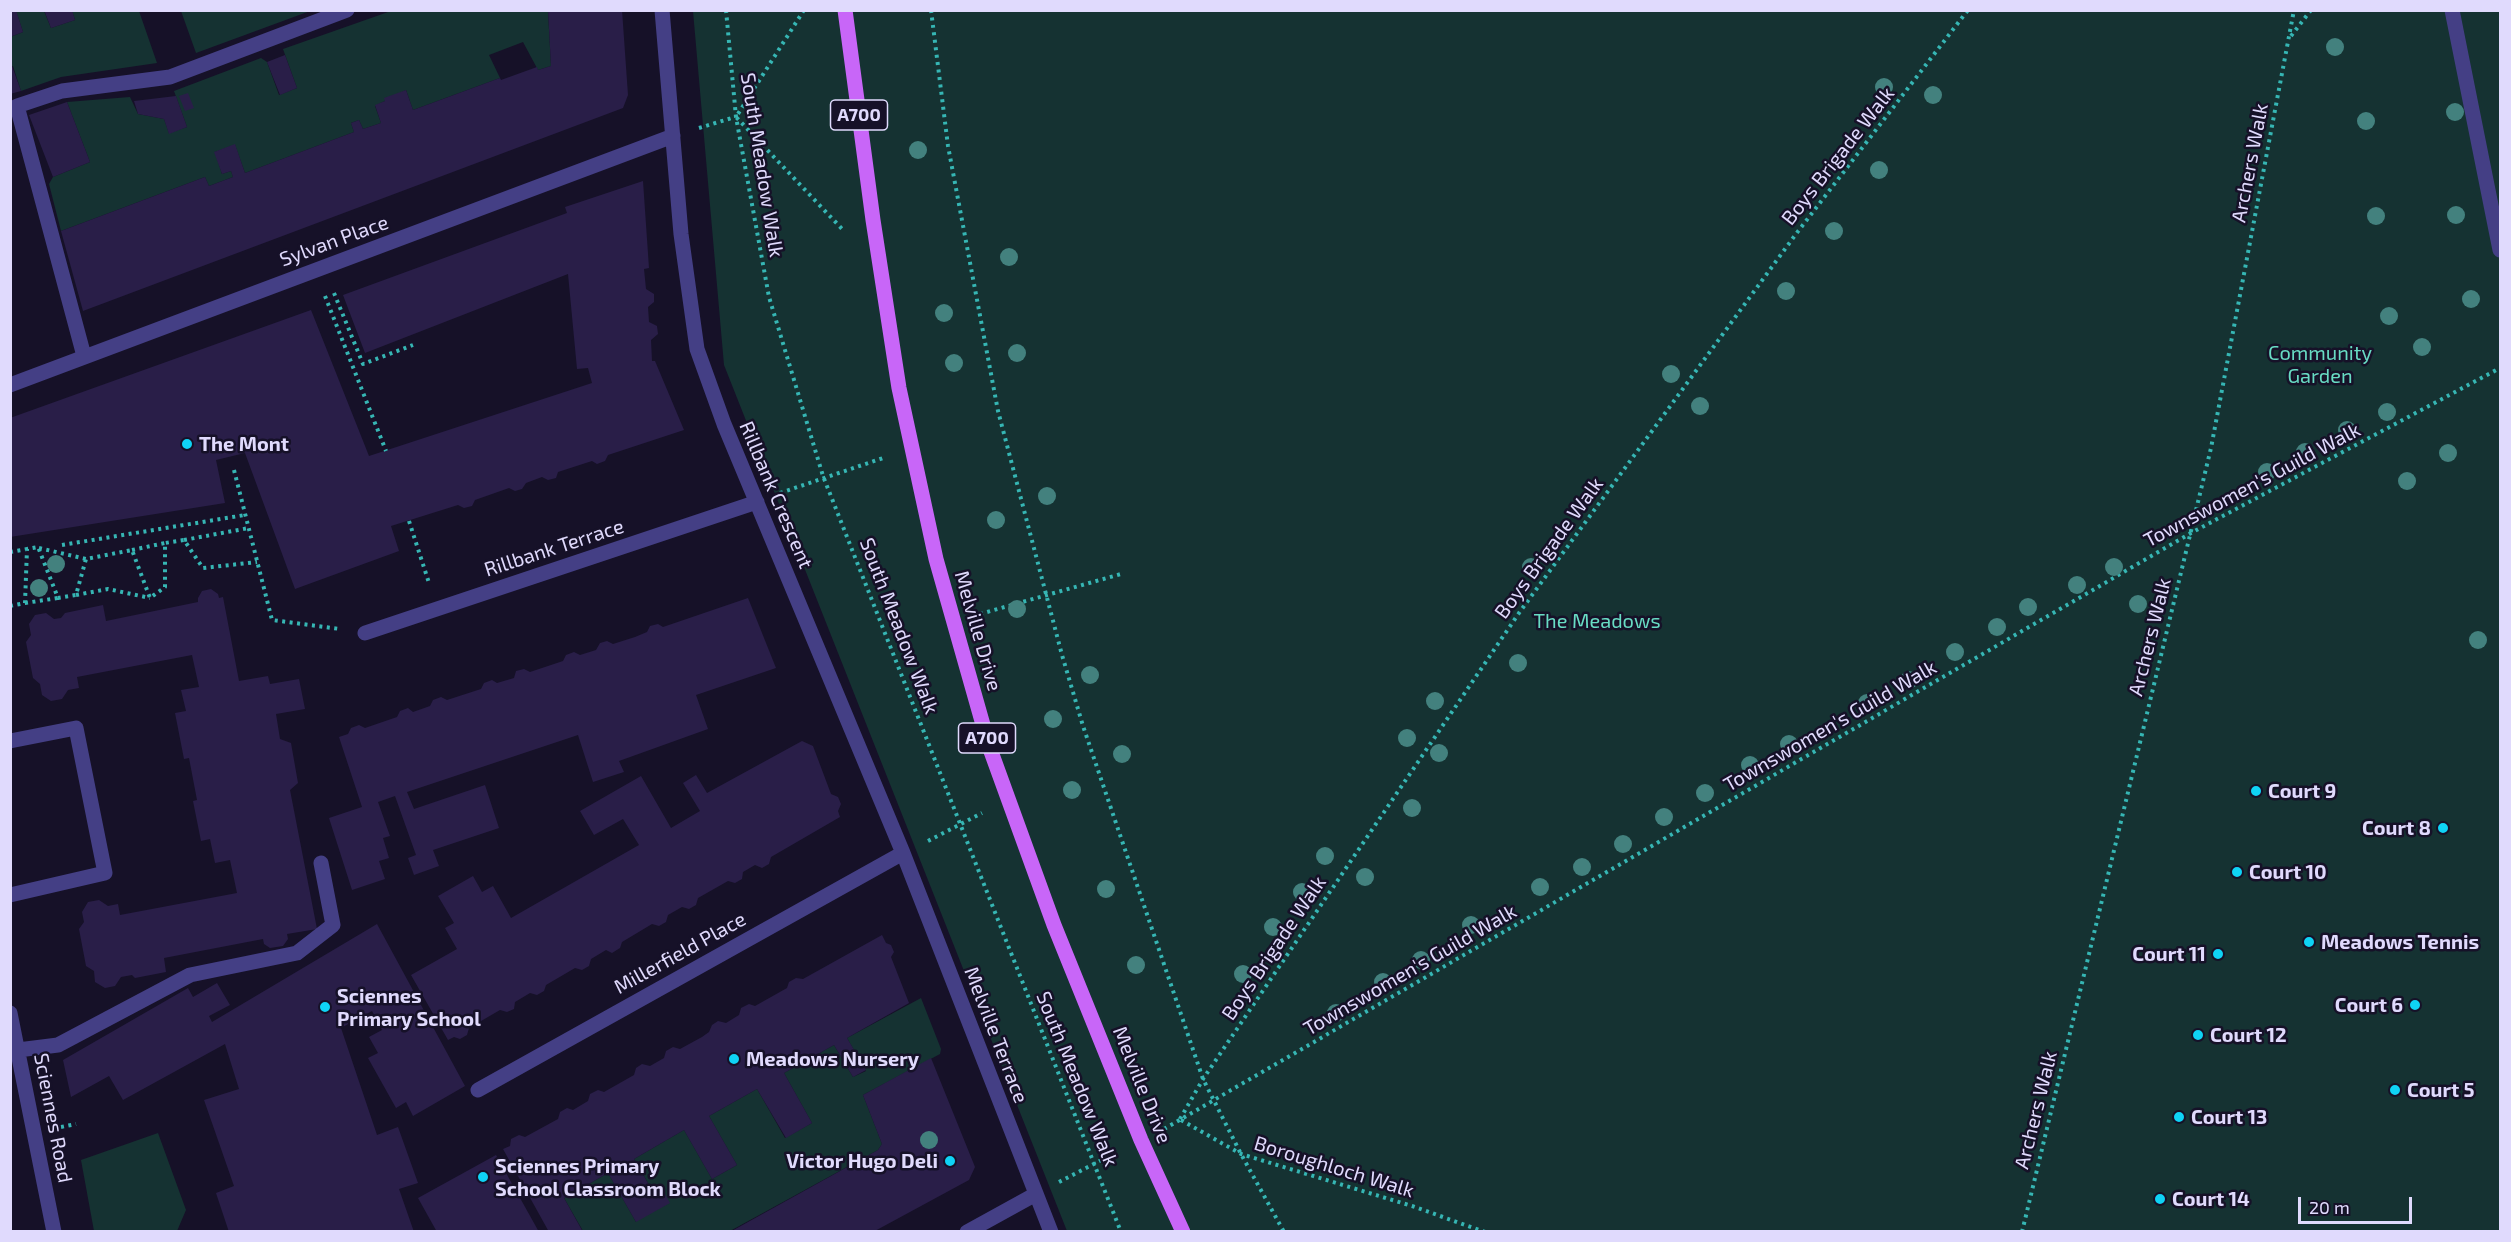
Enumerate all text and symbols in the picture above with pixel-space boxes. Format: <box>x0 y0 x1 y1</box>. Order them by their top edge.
street label: South Meadow Walk <box>736 71 788 259</box>
street label: Boys Brigade Walk <box>1777 82 1899 230</box>
road number: A700 <box>830 100 888 130</box>
street label: Archers Walk <box>2227 101 2273 225</box>
street label: Sylvan Place <box>276 210 392 272</box>
park label: Community Garden <box>2268 341 2372 388</box>
street label: Rillbank Crescent <box>734 418 818 572</box>
street label: Townswomen's Guild Walk <box>2140 418 2364 552</box>
place label: The Mont <box>199 432 289 456</box>
marker: The Mont <box>180 437 194 451</box>
street label: Boys Brigade Walk <box>1490 473 1608 623</box>
street label: Rillbank Terrace <box>481 514 627 582</box>
street label: South Meadow Walk <box>854 535 944 717</box>
street label: Melville Drive <box>949 568 1007 694</box>
street label: Archers Walk <box>2124 575 2176 699</box>
park label: The Meadows <box>1533 609 1661 633</box>
street label: Townswomen's Guild Walk <box>1719 655 1941 797</box>
road number: A700 <box>958 723 1016 753</box>
place label: Court 9 <box>2268 779 2336 803</box>
marker: Court 9 <box>2249 784 2263 798</box>
place label: Court 8 <box>2362 816 2431 840</box>
marker: Court 8 <box>2436 821 2450 835</box>
place label: Court 10 <box>2249 860 2327 884</box>
marker: Court 10 <box>2230 865 2244 879</box>
street label: Boys Brigade Walk <box>1217 871 1331 1025</box>
street label: Townswomen's Guild Walk <box>1299 899 1521 1041</box>
street label: Millerfield Place <box>610 907 750 999</box>
place label: Meadows Tennis <box>2321 930 2479 954</box>
marker: Meadows Tennis <box>2302 935 2316 949</box>
place label: Court 11 <box>2132 942 2206 966</box>
marker: Court 11 <box>2211 947 2225 961</box>
street label: Melville Terrace <box>959 964 1033 1106</box>
place label: Sciennes Primary School <box>337 984 481 1031</box>
street label: South Meadow Walk <box>1031 988 1123 1170</box>
place label: Court 6 <box>2335 993 2403 1017</box>
marker: Court 6 <box>2408 998 2422 1012</box>
marker: Sciennes Primary School <box>318 1000 332 1014</box>
street label: Melville Drive <box>1108 1023 1176 1147</box>
place label: Court 12 <box>2210 1023 2287 1047</box>
marker: Court 12 <box>2191 1028 2205 1042</box>
place label: Meadows Nursery <box>746 1047 919 1071</box>
street label: Archers Walk <box>2010 1048 2062 1172</box>
street label: Sciennes Road <box>29 1051 77 1185</box>
marker: Meadows Nursery <box>727 1052 741 1066</box>
place label: Court 5 <box>2407 1078 2475 1102</box>
marker: Court 5 <box>2388 1083 2402 1097</box>
place label: Court 13 <box>2191 1105 2267 1129</box>
marker: Court 13 <box>2172 1110 2186 1124</box>
street label: Boroughloch Walk <box>1251 1131 1417 1203</box>
place label: Victor Hugo Deli <box>786 1149 938 1173</box>
place label: Sciennes Primary School Classroom Block <box>495 1154 721 1201</box>
marker: Victor Hugo Deli <box>943 1154 957 1168</box>
marker: Sciennes Primary School Classroom Block <box>476 1170 490 1184</box>
scale bar <box>2301 1185 2415 1223</box>
place label: Court 14 <box>2172 1187 2250 1211</box>
marker: Court 14 <box>2153 1192 2167 1206</box>
text: 20 m <box>2309 1196 2350 1218</box>

